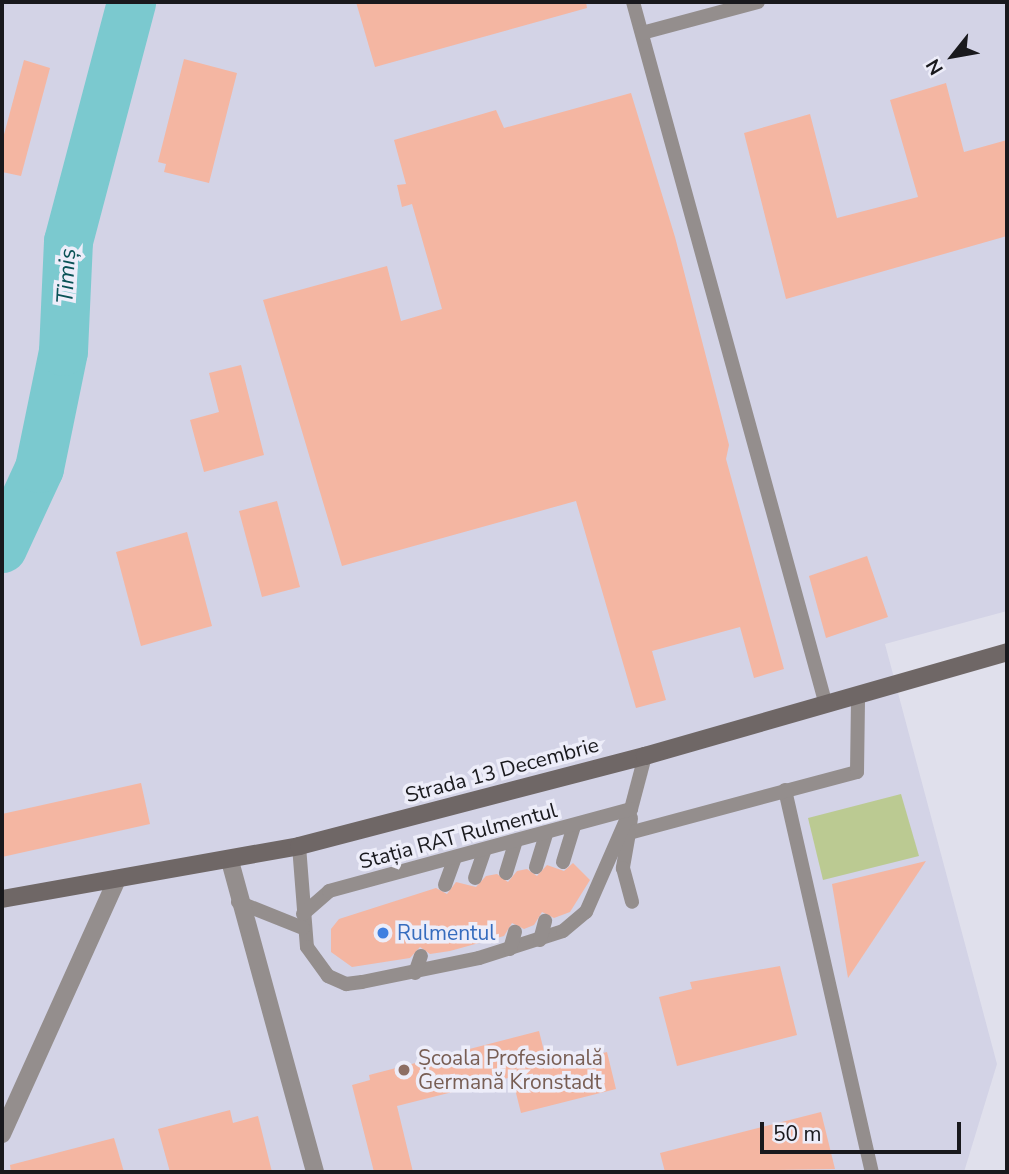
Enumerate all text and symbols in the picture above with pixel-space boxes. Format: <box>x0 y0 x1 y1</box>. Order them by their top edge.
north arrow <box>918 21 988 91</box>
text: N <box>920 54 950 80</box>
water label: Timiș <box>52 248 82 304</box>
street label: Strada 13 Decembrie <box>402 732 602 808</box>
street label: Stația RAT Rulmentul <box>356 797 560 875</box>
place label: Rulmentul <box>397 920 495 946</box>
marker: Rulmentul <box>375 925 391 941</box>
place label: Școala Profesională Germană Kronstadt <box>418 1045 603 1095</box>
marker: Școala Profesională Germană Kronstadt <box>396 1062 412 1078</box>
scale bar <box>764 1108 965 1152</box>
text: 50 m <box>773 1120 822 1148</box>

